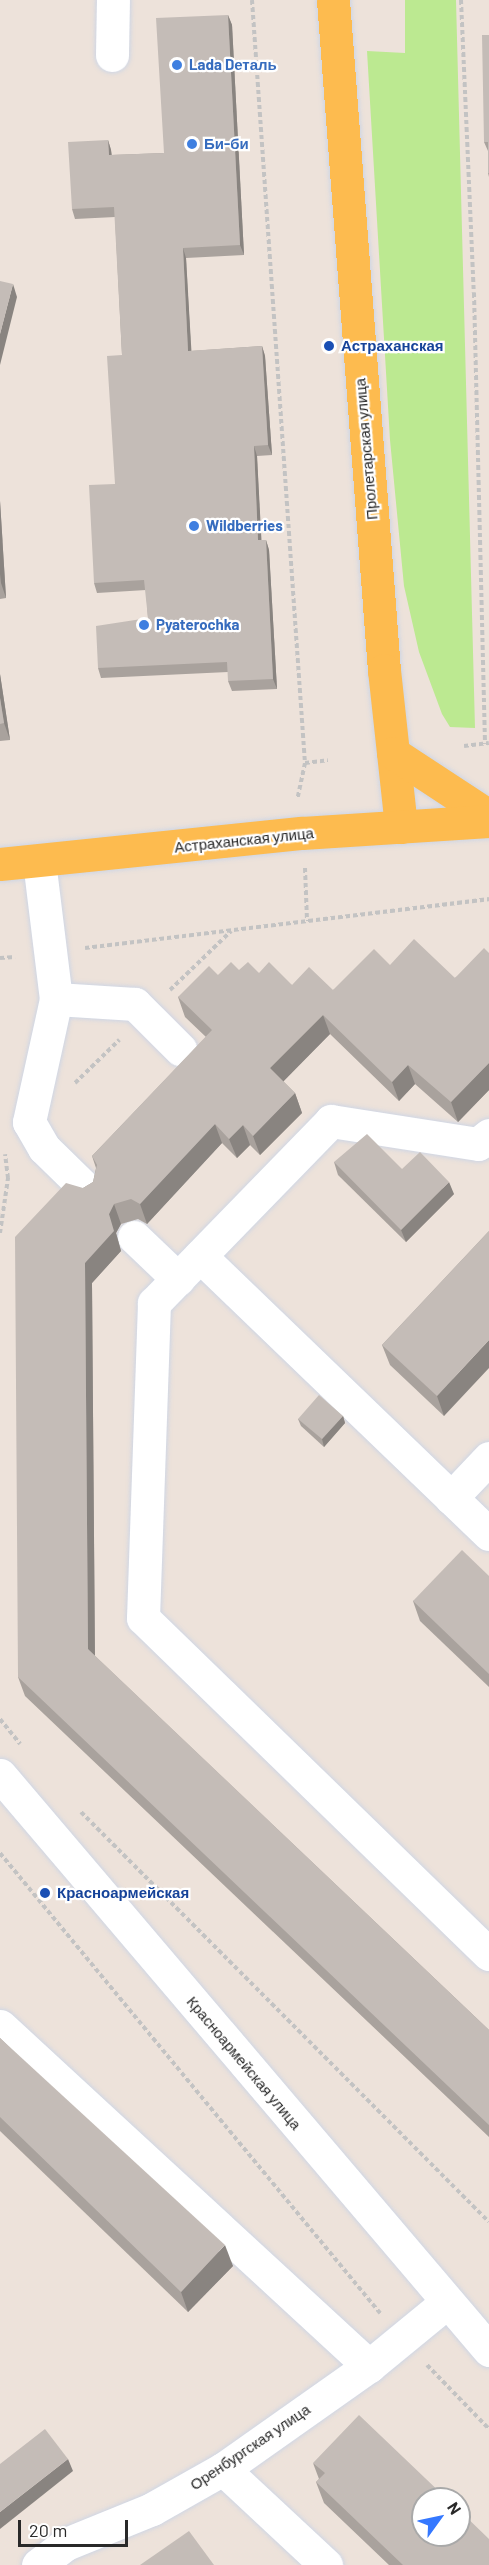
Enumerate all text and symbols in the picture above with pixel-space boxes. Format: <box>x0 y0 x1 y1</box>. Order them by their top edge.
place label: Lada Dеталь <box>189 56 277 74</box>
marker: Lada Dеталь <box>170 58 184 72</box>
place label: Би-би <box>204 135 249 153</box>
marker: Би-би <box>185 137 199 151</box>
place label: Астраханская <box>341 337 444 355</box>
marker: Астраханская <box>322 339 336 353</box>
street label: Пролетарская улица <box>351 377 381 521</box>
place label: Wildberries <box>206 517 283 535</box>
marker: Wildberries <box>187 519 201 533</box>
place label: Pyaterochka <box>156 616 239 634</box>
marker: Pyaterochka <box>137 618 151 632</box>
street label: Астраханская улица <box>173 824 315 856</box>
place label: Красноармейская <box>57 1884 189 1902</box>
marker: Красноармейская <box>38 1886 52 1900</box>
street label: Красноармейская улица <box>183 1993 305 2133</box>
street label: Оренбургская улица <box>187 2400 313 2494</box>
north arrow <box>411 2487 471 2547</box>
text: N <box>444 2498 466 2518</box>
scale bar <box>21 2508 130 2546</box>
text: 20 m <box>29 2519 67 2541</box>

